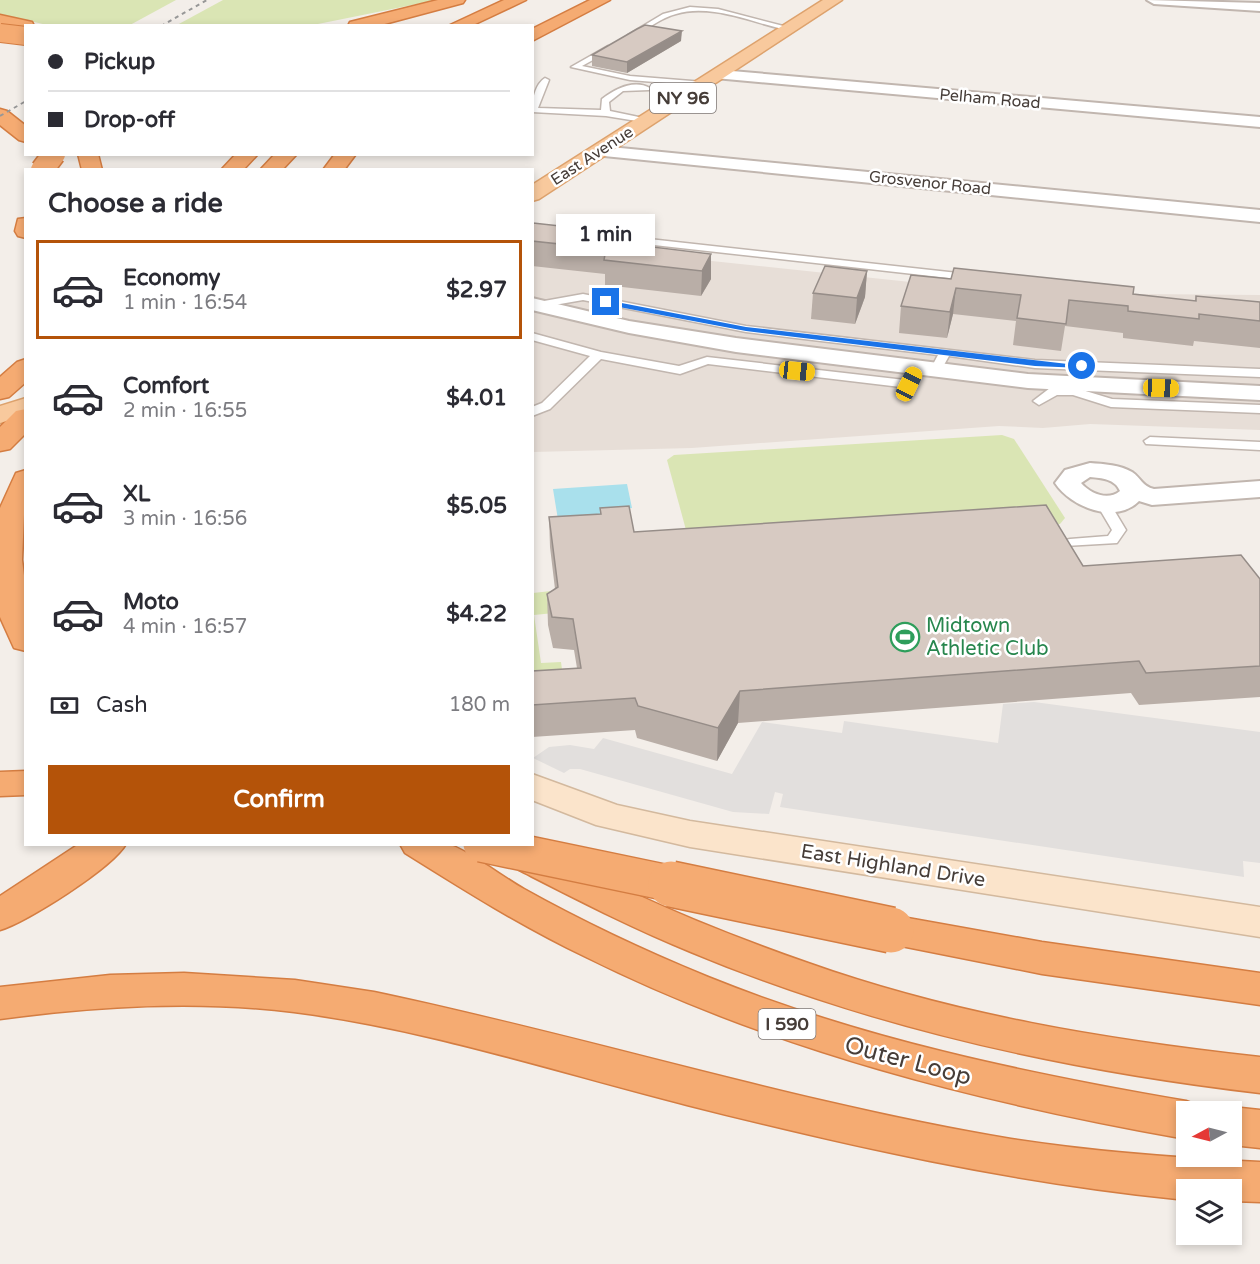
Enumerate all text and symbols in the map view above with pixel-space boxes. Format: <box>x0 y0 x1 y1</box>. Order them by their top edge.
text: Pickup <box>84 49 155 75</box>
road number: NY 96 <box>650 83 716 113</box>
street label: Pelham Road <box>939 85 1041 113</box>
text: Drop-off <box>84 107 175 133</box>
street label: East Avenue <box>547 122 637 190</box>
street label: Grosvenor Road <box>868 167 992 199</box>
text: Choose a ride <box>48 187 223 220</box>
callout: 1 min <box>556 215 656 257</box>
text: 1 min <box>579 223 632 247</box>
icon: car <box>51 263 105 317</box>
text: Economy <box>123 265 220 291</box>
text: $2.97 <box>446 277 507 303</box>
route end <box>592 288 619 315</box>
text: 1 min · 16:54 <box>123 291 247 315</box>
route start <box>1068 352 1095 379</box>
car <box>778 360 816 382</box>
car <box>893 364 925 404</box>
icon: car <box>51 371 105 425</box>
text: Comfort <box>123 373 209 399</box>
car <box>1143 378 1179 398</box>
text: $4.01 <box>446 385 507 411</box>
text: 2 min · 16:55 <box>123 399 247 423</box>
icon: car <box>51 479 105 533</box>
text: XL <box>123 481 150 507</box>
text: $5.05 <box>446 493 507 519</box>
text: 3 min · 16:56 <box>123 507 247 531</box>
icon: car <box>51 587 105 641</box>
text: Moto <box>123 589 179 615</box>
text: $4.22 <box>446 601 507 627</box>
place label: Midtown Athletic Club <box>926 614 1049 661</box>
text: 4 min · 16:57 <box>123 615 247 639</box>
sports icon: Midtown Athletic Club <box>889 621 921 653</box>
icon: cash <box>48 689 81 722</box>
text: Cash <box>96 692 148 718</box>
text: 180 m <box>449 693 510 717</box>
button: Confirm <box>48 765 510 834</box>
street label: East Highland Drive <box>799 840 987 892</box>
road number: I 590 <box>758 1009 816 1039</box>
street label: Outer Loop <box>841 1030 975 1092</box>
north arrow <box>1176 1101 1242 1167</box>
map controls <box>1176 1101 1242 1245</box>
button: layers <box>1176 1179 1242 1245</box>

